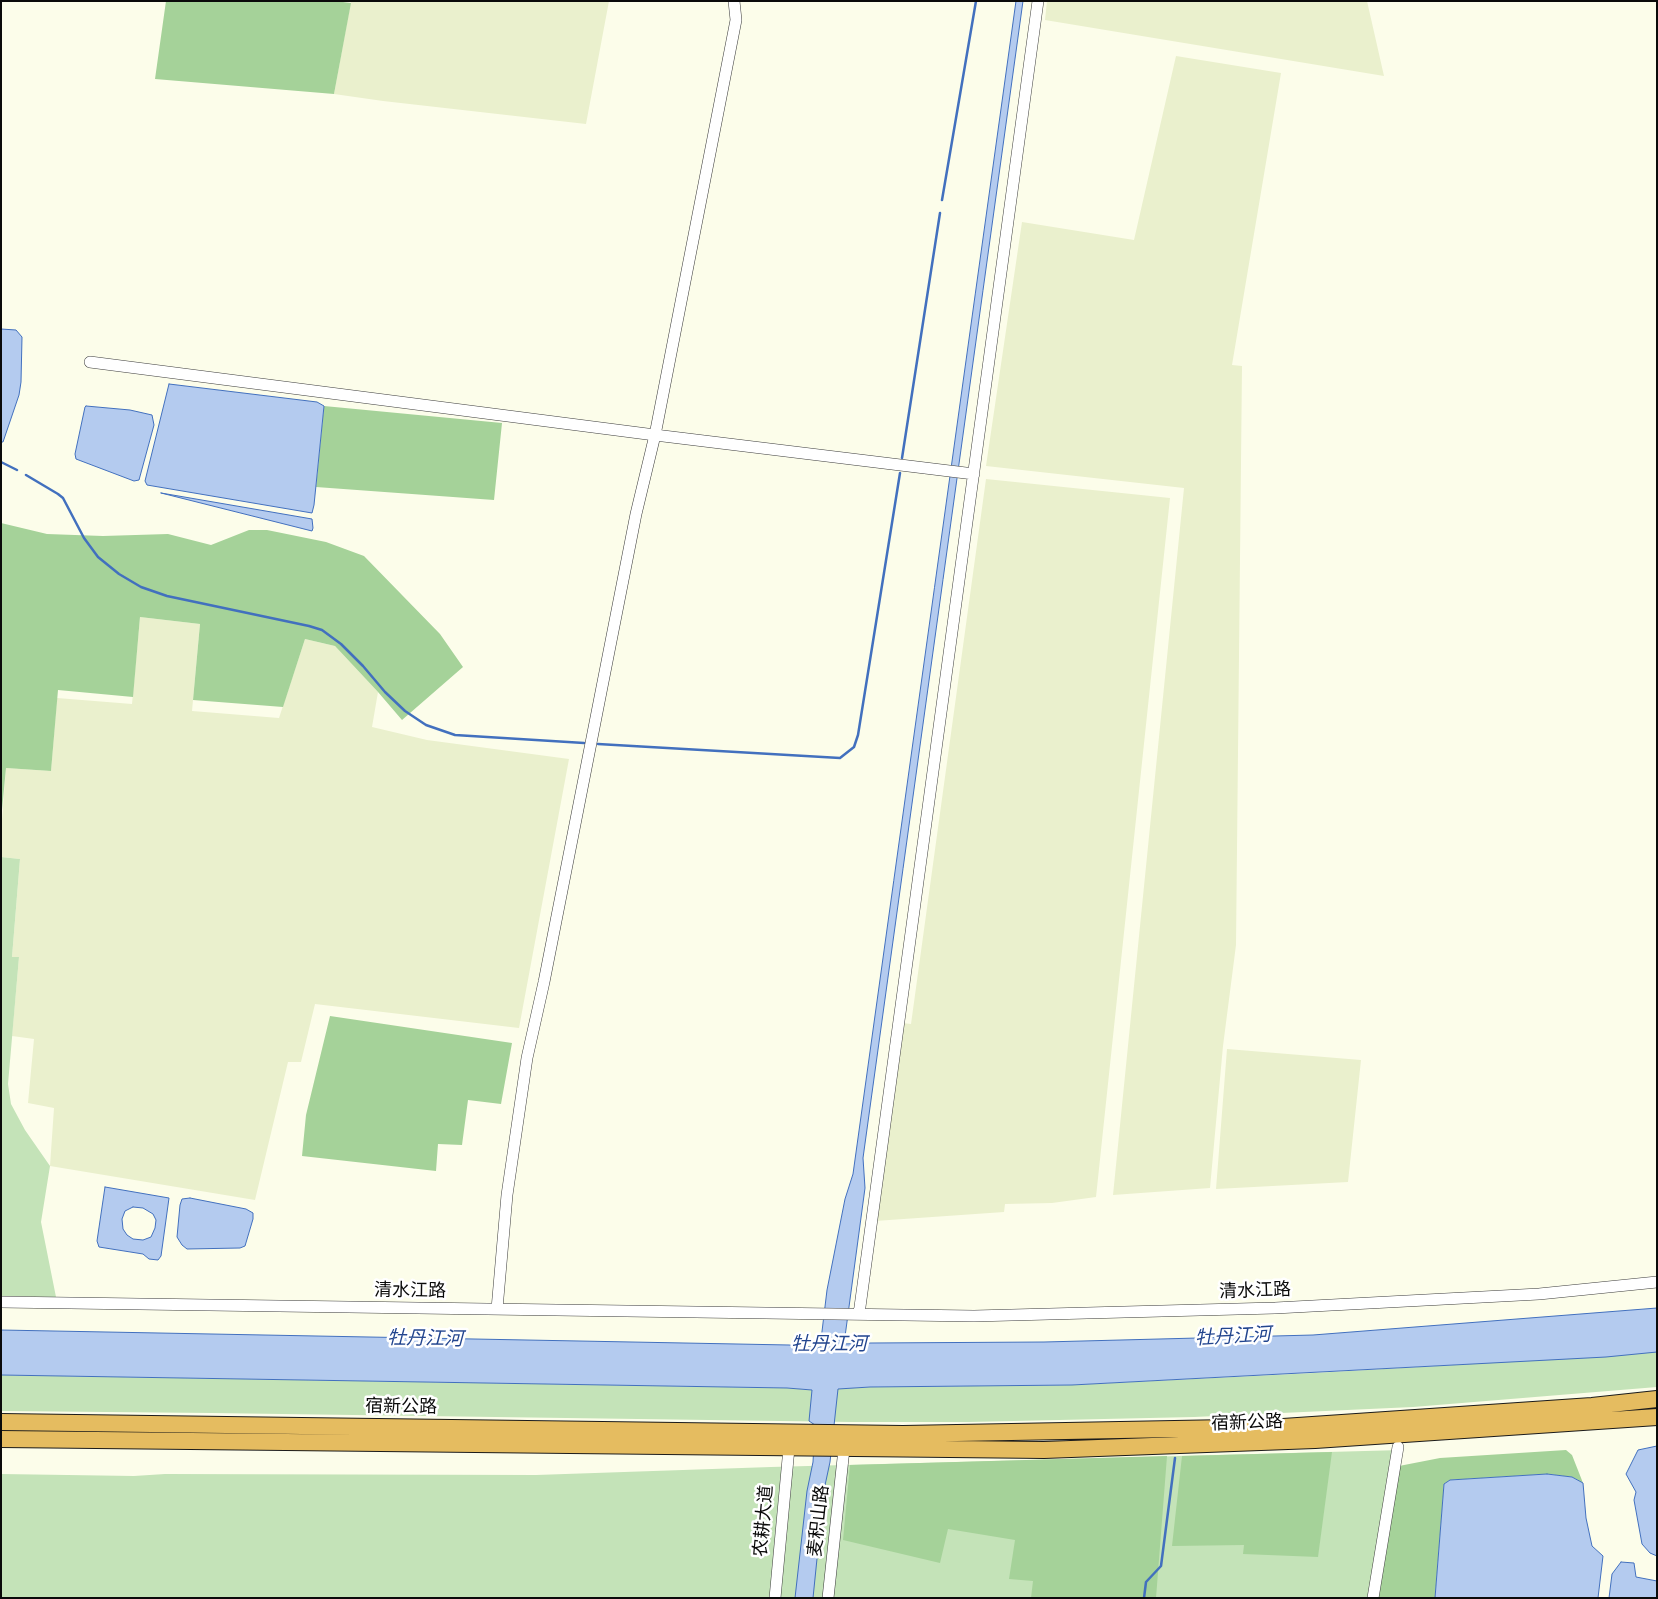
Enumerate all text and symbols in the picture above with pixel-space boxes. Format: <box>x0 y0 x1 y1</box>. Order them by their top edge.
street label: 清水江路 <box>1219 1279 1291 1303</box>
street label: 清水江路 <box>374 1280 446 1302</box>
water label: 牡丹江河 <box>1194 1324 1272 1350</box>
water label: 牡丹江河 <box>387 1327 463 1351</box>
water label: 牡丹江河 <box>791 1334 867 1356</box>
street label: 宿新公路 <box>365 1396 437 1418</box>
street label: 宿新公路 <box>1211 1411 1283 1435</box>
street label: 农耕大道 <box>750 1484 778 1558</box>
street label: 麦积山路 <box>804 1484 834 1558</box>

